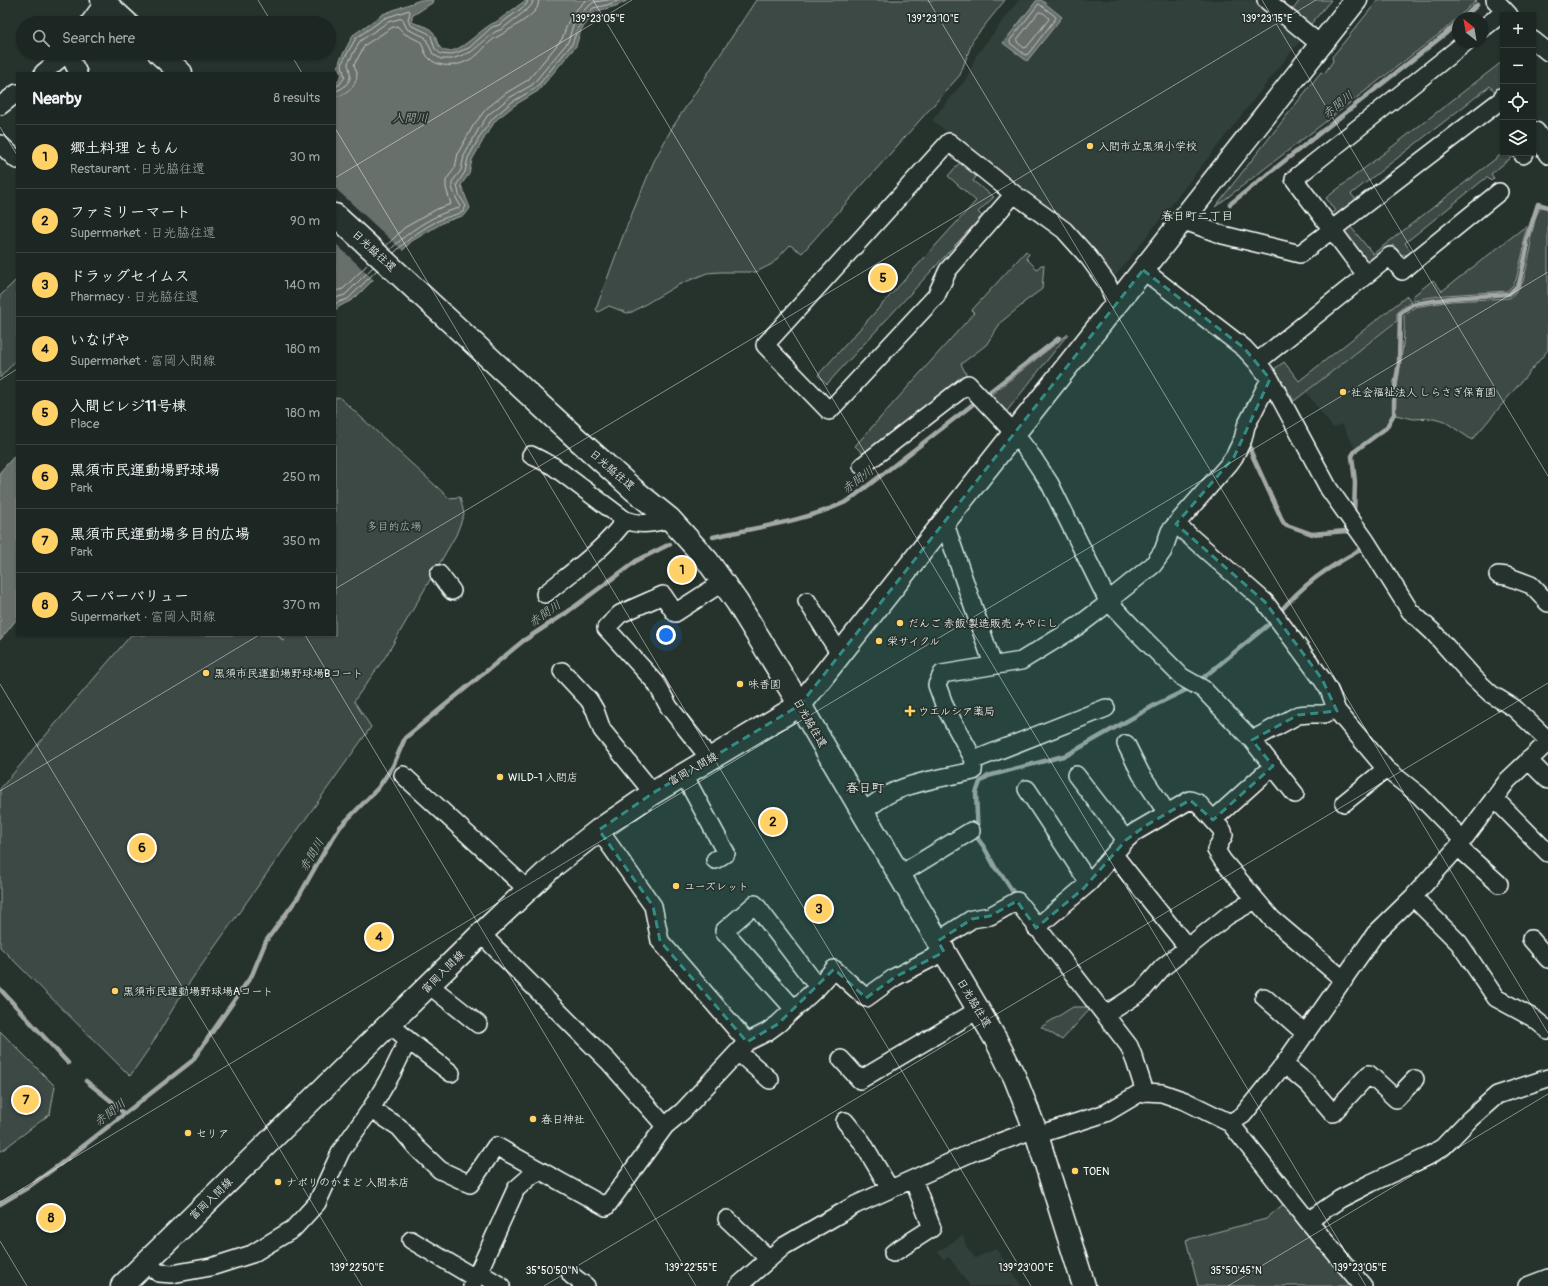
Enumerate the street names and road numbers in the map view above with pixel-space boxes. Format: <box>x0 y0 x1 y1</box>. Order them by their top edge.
street label: 日光脇往還 <box>349 227 399 275</box>
street label: 日光脇往還 <box>587 447 637 493</box>
street label: 日光脇往還 <box>791 696 829 750</box>
street label: 富岡入間線 <box>666 750 720 788</box>
street label: 富岡入間線 <box>419 948 467 996</box>
street label: 日光脇往還 <box>954 976 994 1030</box>
street label: 富岡入間線 <box>187 1175 235 1223</box>

